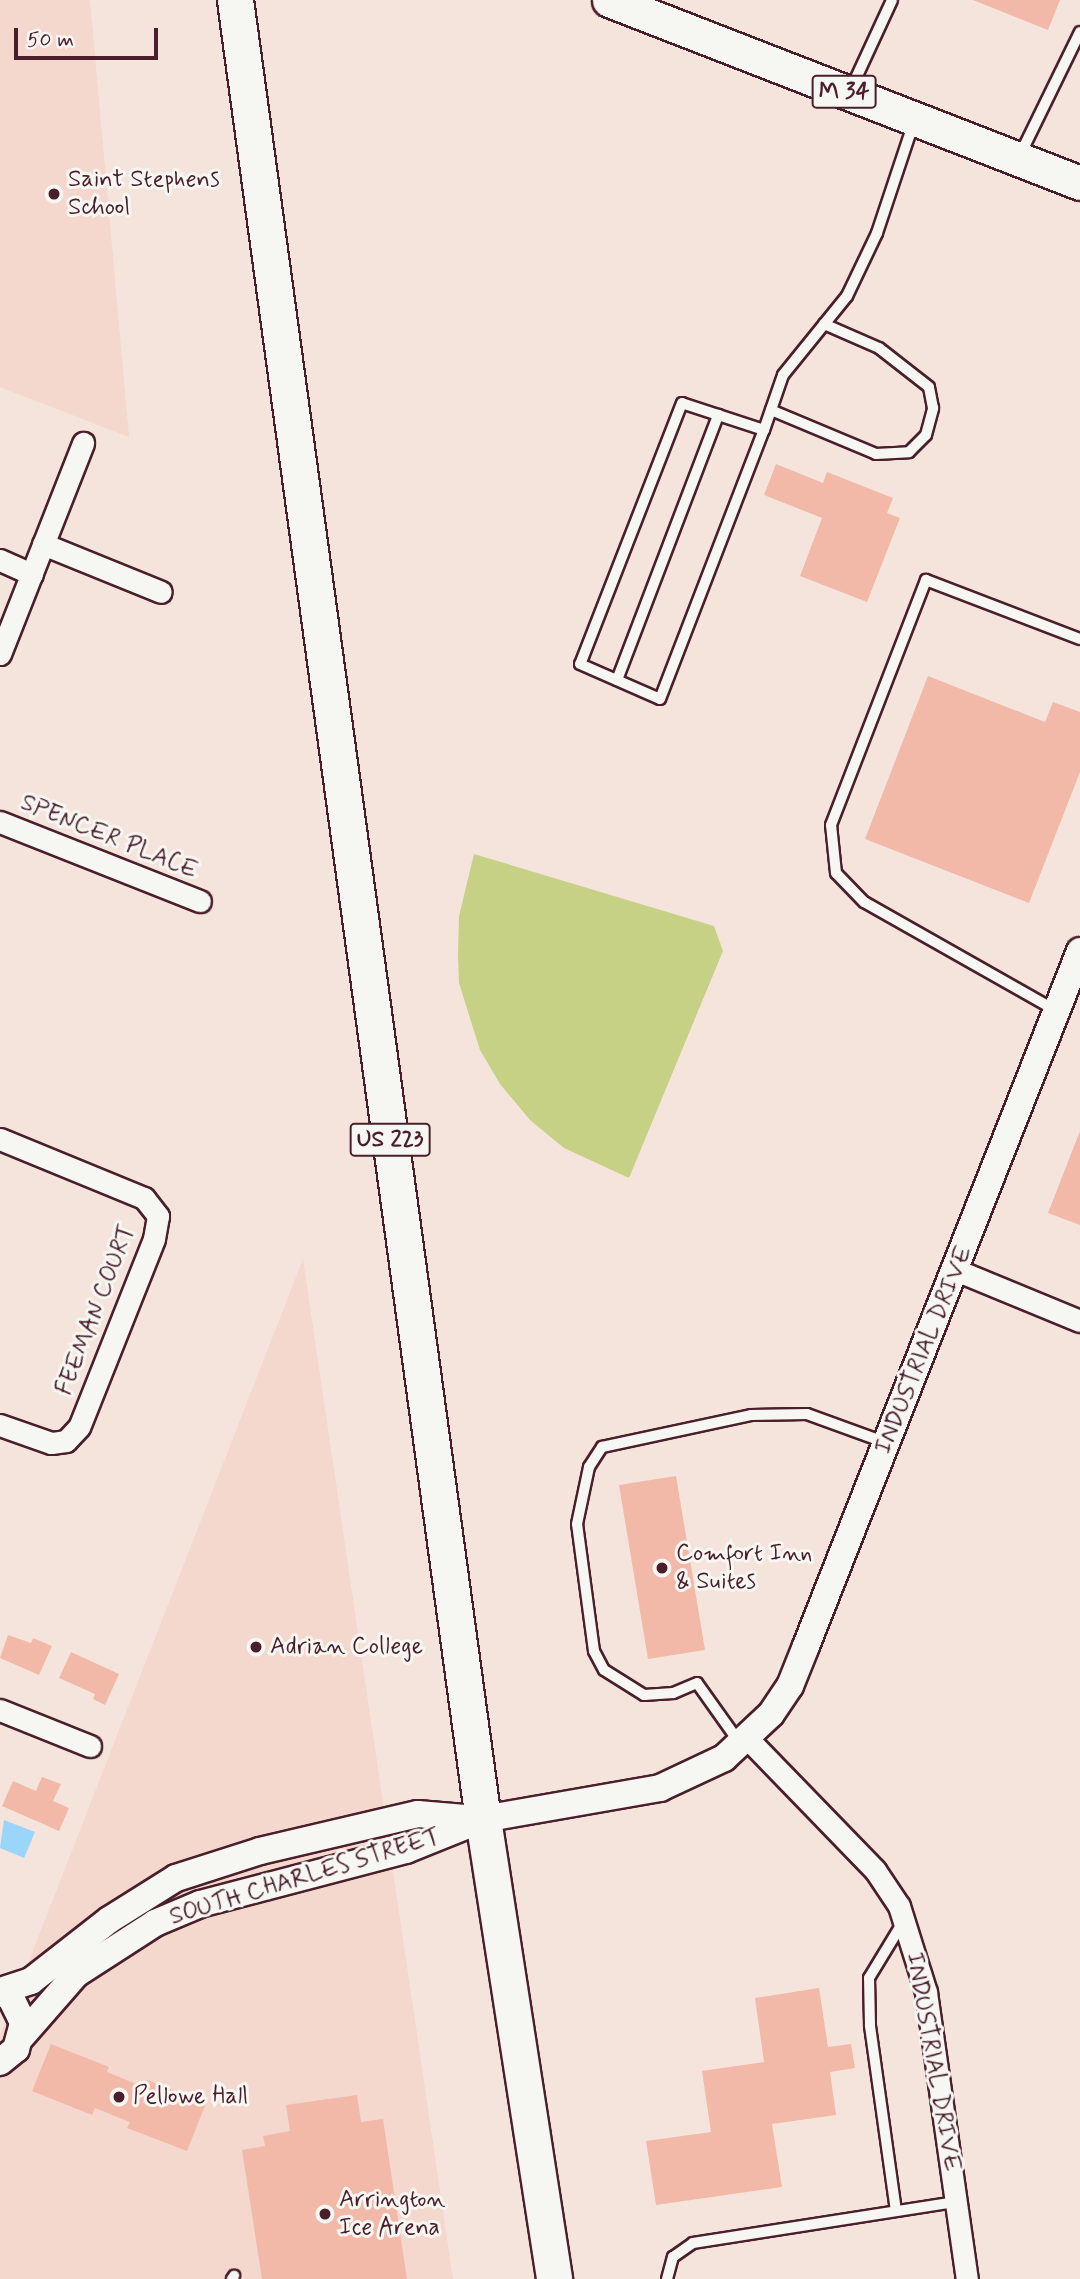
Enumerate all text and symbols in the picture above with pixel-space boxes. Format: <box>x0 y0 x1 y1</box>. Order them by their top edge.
scale bar <box>18 14 161 58</box>
text: 50 m <box>27 26 74 54</box>
road number: M 34 <box>811 72 877 111</box>
place label: Saint Stephens School <box>68 166 220 222</box>
marker: Saint Stephens School <box>46 186 62 202</box>
street label: SPENCER PLACE <box>17 789 201 885</box>
road number: US 223 <box>348 1120 432 1160</box>
street label: FEEMAN COURT <box>50 1221 142 1399</box>
street label: INDUSTRIAL DRIVE <box>869 1242 979 1458</box>
place label: Comfort Inn & Suites <box>676 1540 808 1596</box>
marker: Comfort Inn & Suites <box>654 1560 670 1576</box>
place label: Adrian College <box>270 1633 423 1661</box>
marker: Adrian College <box>248 1639 264 1655</box>
street label: SOUTH CHARLES STREET <box>165 1822 445 1932</box>
street label: INDUSTRIAL DRIVE <box>900 1950 966 2174</box>
place label: Pellowe Hall <box>133 2083 251 2111</box>
marker: Pellowe Hall <box>111 2089 127 2105</box>
place label: Arrington Ice Arena <box>339 2186 445 2242</box>
marker: Arrington Ice Arena <box>317 2206 333 2222</box>

